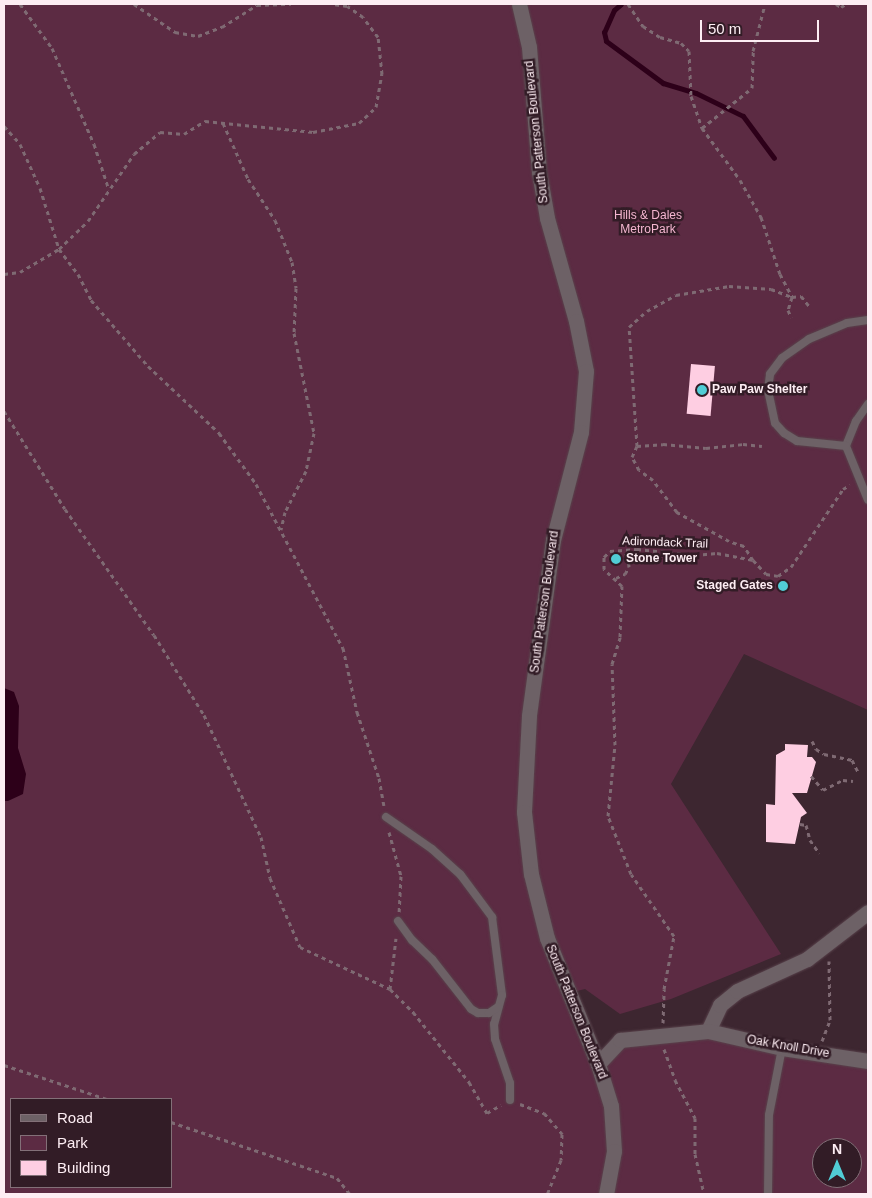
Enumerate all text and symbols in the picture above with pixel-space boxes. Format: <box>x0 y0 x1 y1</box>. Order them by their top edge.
scale bar <box>702 10 821 42</box>
text: 50 m <box>708 20 741 37</box>
street label: South Patterson Boulevard <box>522 60 552 204</box>
park label: Hills & Dales MetroPark <box>614 209 682 237</box>
place label: Paw Paw Shelter <box>712 383 807 397</box>
marker: Paw Paw Shelter <box>696 384 708 396</box>
street label: South Patterson Boulevard <box>528 530 562 674</box>
street label: Adirondack Trail <box>622 534 708 552</box>
place label: Stone Tower <box>626 552 697 566</box>
marker: Stone Tower <box>610 553 622 565</box>
place label: Staged Gates <box>696 579 773 593</box>
marker: Staged Gates <box>777 580 789 592</box>
street label: South Patterson Boulevard <box>542 943 610 1081</box>
street label: Oak Knoll Drive <box>746 1033 830 1061</box>
legend <box>10 1098 172 1188</box>
text: Road <box>57 1109 93 1126</box>
text: Park <box>57 1134 88 1151</box>
north arrow <box>812 1138 862 1188</box>
text: N <box>832 1141 842 1157</box>
text: Building <box>57 1159 110 1176</box>

